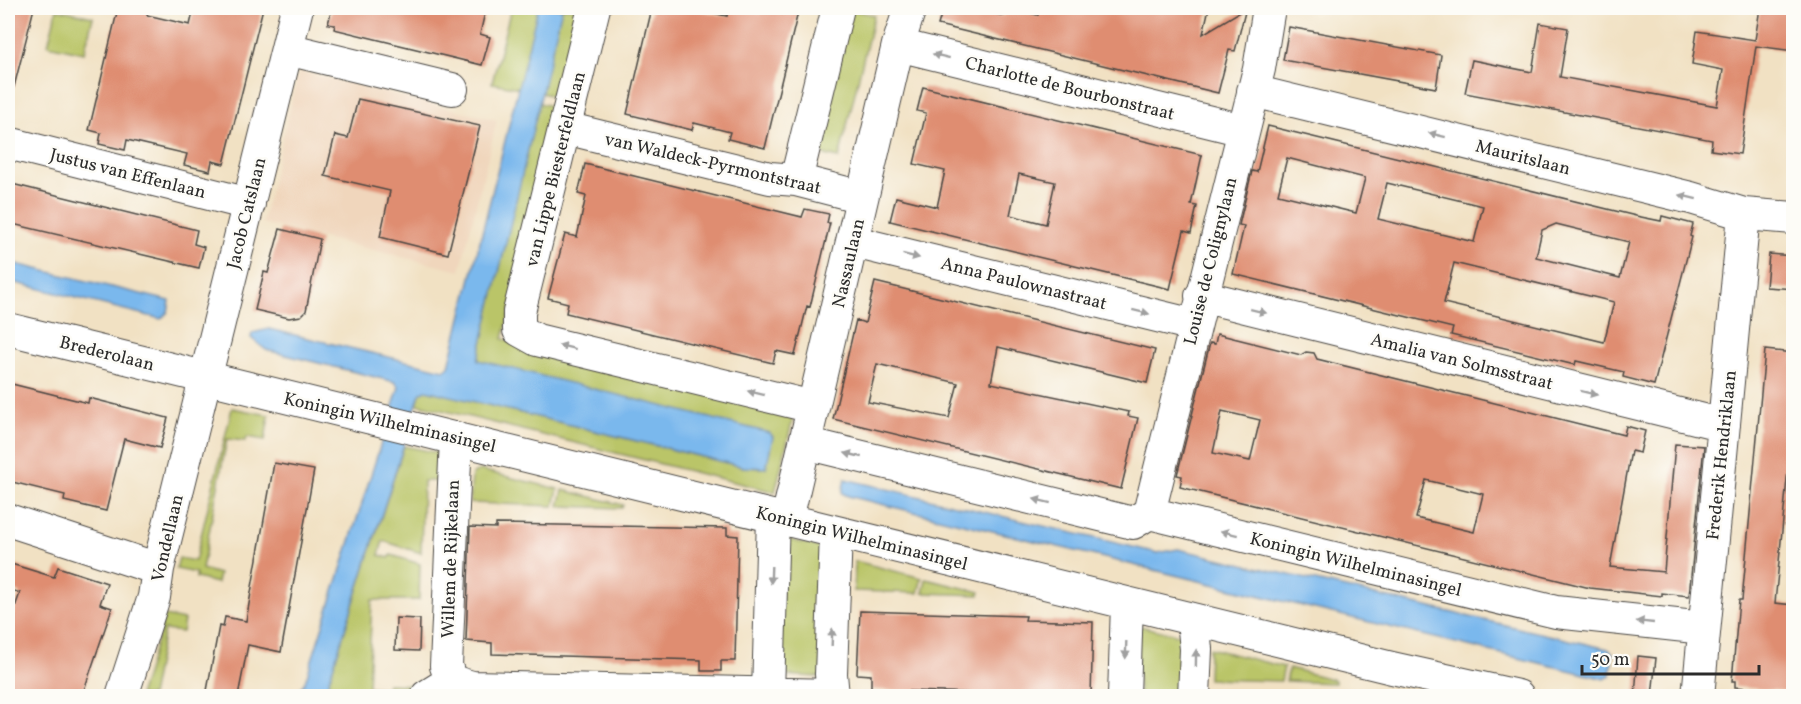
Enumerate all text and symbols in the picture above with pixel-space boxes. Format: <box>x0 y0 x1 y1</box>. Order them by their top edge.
one-way arrow <box>932 50 950 60</box>
street label: Charlotte de Bourbonstraat <box>962 51 1177 128</box>
street label: van Lippe Biesterfeldlaan <box>520 69 593 270</box>
street label: van Waldeck-Pyrmontstraat <box>602 127 823 202</box>
one-way arrow <box>1428 130 1447 140</box>
street label: Mauritslaan <box>1473 135 1573 182</box>
street label: Justus van Effenlaan <box>47 143 209 206</box>
street label: Jacob Catslaan <box>221 155 273 272</box>
street label: Louise de Colignylaan <box>1178 175 1244 348</box>
one-way arrow <box>1679 191 1697 201</box>
street label: Nassaulaan <box>827 216 872 310</box>
one-way arrow <box>902 251 920 261</box>
street label: Anna Paulownastraat <box>938 252 1109 317</box>
one-way arrow <box>1248 306 1267 316</box>
one-way arrow <box>1132 307 1150 317</box>
street label: Amalia van Solmsstraat <box>1368 328 1555 397</box>
street label: Brederolaan <box>57 331 157 378</box>
one-way arrow <box>557 342 576 352</box>
street label: Frederik Hendriklaan <box>1701 369 1744 541</box>
street label: Koningin Wilhelminasingel <box>281 387 498 460</box>
one-way arrow <box>747 388 765 398</box>
one-way arrow <box>1580 389 1599 399</box>
one-way arrow <box>844 449 862 459</box>
street label: Willem de Rijkelaan <box>436 479 467 639</box>
street label: Vondellaan <box>146 492 191 585</box>
one-way arrow <box>1033 496 1052 506</box>
street label: Koningin Wilhelminasingel <box>753 501 970 578</box>
one-way arrow <box>1220 527 1239 537</box>
street label: Koningin Wilhelminasingel <box>1247 527 1464 604</box>
one-way arrow <box>766 565 776 584</box>
one-way arrow <box>1636 617 1655 627</box>
one-way arrow <box>828 627 837 646</box>
scale bar <box>1582 638 1759 676</box>
one-way arrow <box>1121 640 1130 659</box>
one-way arrow <box>1191 648 1200 667</box>
text: 50 m <box>1591 648 1630 673</box>

